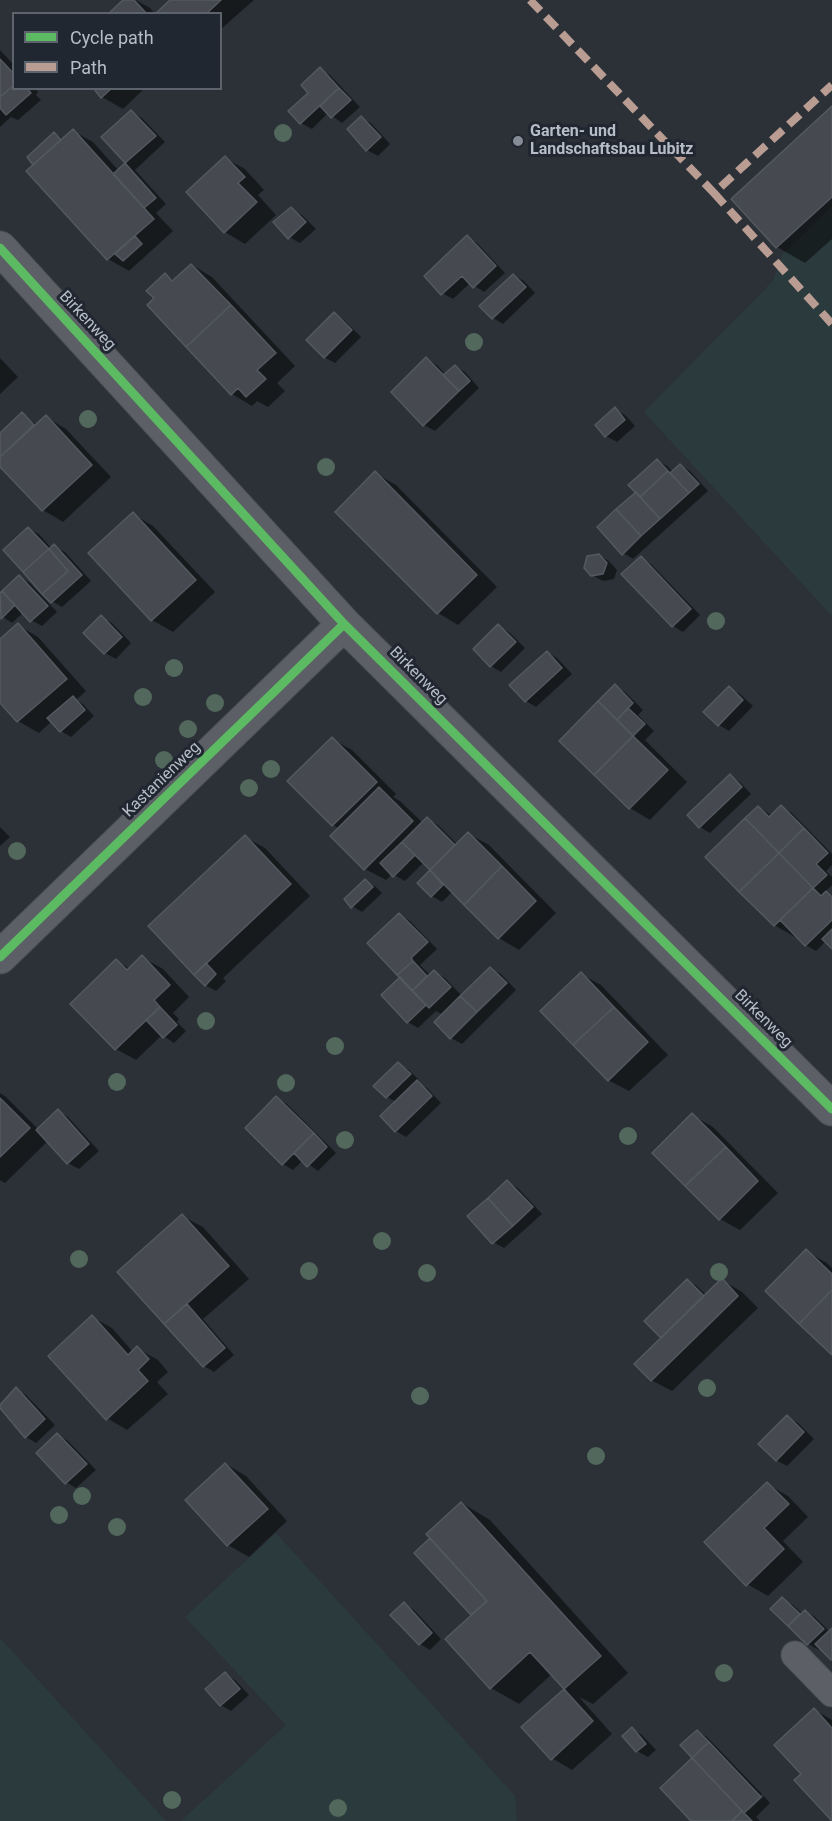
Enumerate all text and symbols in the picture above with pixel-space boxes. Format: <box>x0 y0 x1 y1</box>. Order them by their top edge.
legend <box>12 12 222 90</box>
text: Cycle path <box>70 27 154 48</box>
text: Path <box>70 57 107 78</box>
place label: Garten- und Landschaftsbau Lubitz <box>530 122 693 160</box>
marker: Garten- und Landschaftsbau Lubitz <box>511 134 525 148</box>
street label: Birkenweg <box>55 287 119 355</box>
street label: Birkenweg <box>385 643 451 709</box>
street label: Kastanienweg <box>119 738 205 822</box>
street label: Birkenweg <box>730 986 796 1052</box>

